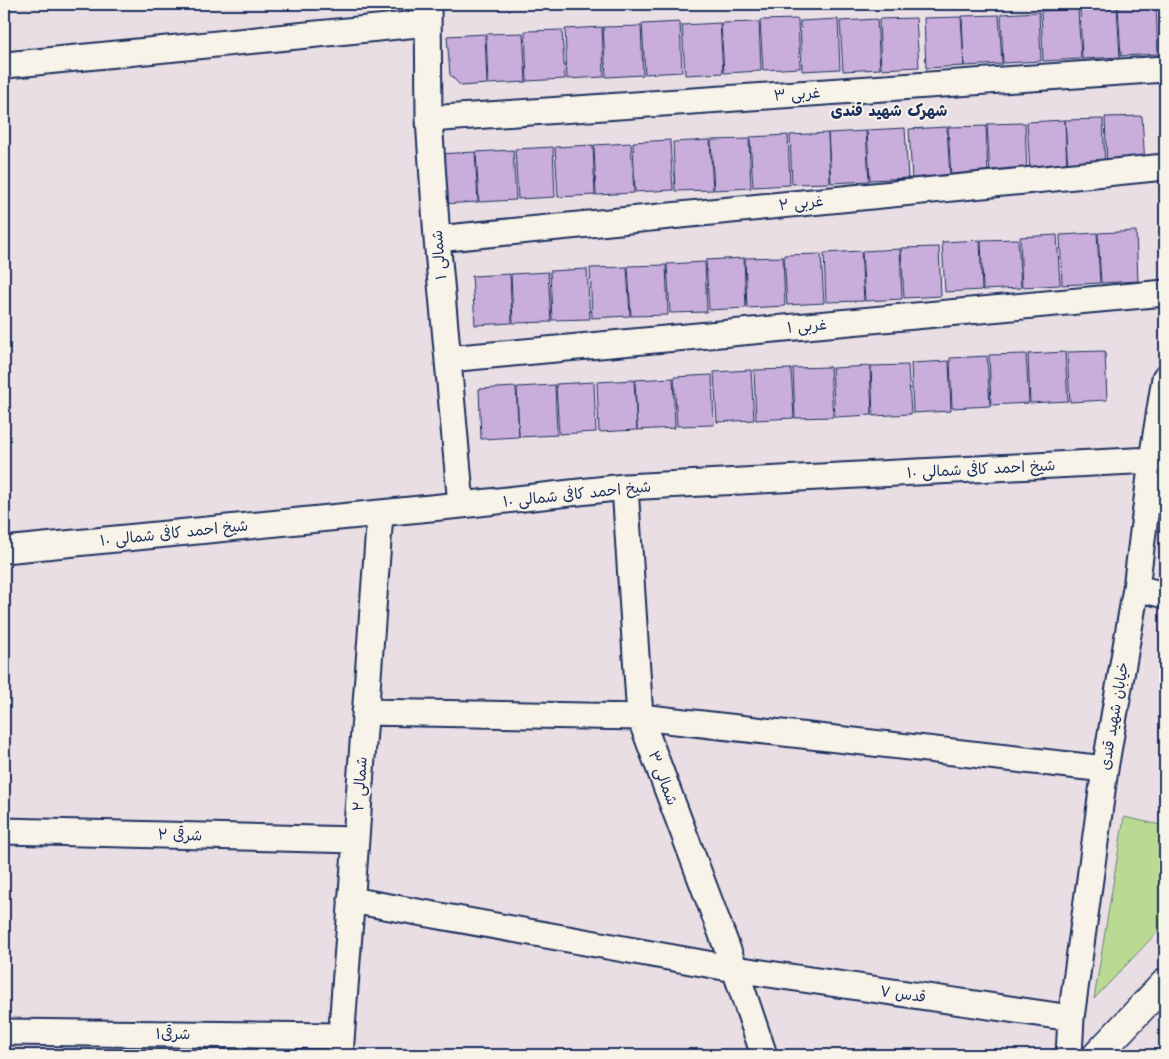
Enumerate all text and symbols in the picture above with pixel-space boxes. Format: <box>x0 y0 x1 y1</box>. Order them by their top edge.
street label: غربی ۳ <box>773 83 821 106</box>
district label: شهرک شهید قندی <box>831 102 947 120</box>
street label: ۲ غربی <box>778 192 824 215</box>
street label: ۱ شمالی <box>428 229 451 281</box>
street label: ۱ غربی <box>786 315 828 338</box>
street label: شیخ احمد کافی شمالی ۱۰ <box>906 455 1056 483</box>
street label: شیخ احمد کافی شمالی ۱۰ <box>502 476 652 512</box>
street label: شیخ احمد کافی شمالی ۱۰ <box>99 515 249 551</box>
street label: خیابان شهید قندی <box>1096 661 1132 771</box>
street label: شمالی ۳ <box>643 748 682 808</box>
street label: شمالی ۲ <box>349 756 372 812</box>
street label: شرقی ۲ <box>157 823 203 845</box>
street label: قدس ۷ <box>879 982 927 1006</box>
street label: شرقی۱ <box>155 1023 191 1043</box>

